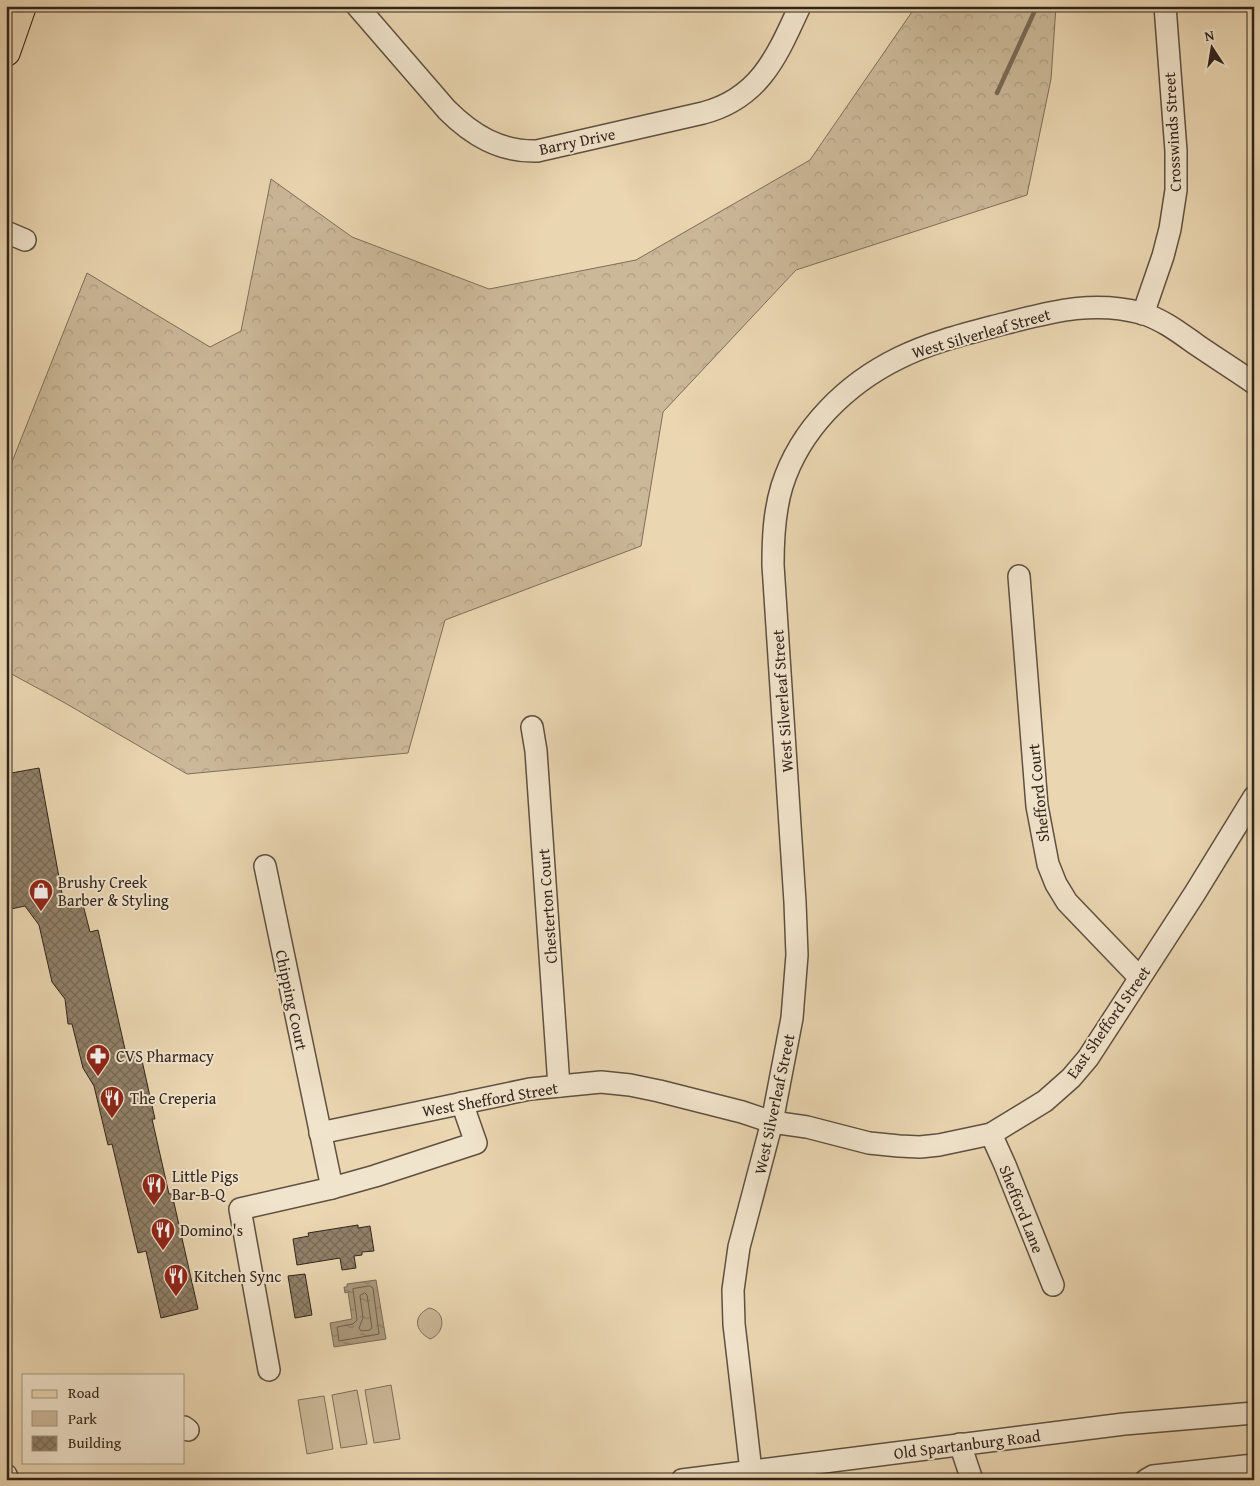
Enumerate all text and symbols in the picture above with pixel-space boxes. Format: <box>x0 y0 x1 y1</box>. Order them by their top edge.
north arrow <box>1188 22 1238 72</box>
text: N <box>1203 24 1217 46</box>
street label: Crosswinds Street <box>1157 71 1187 192</box>
street label: Barry Drive <box>537 121 617 161</box>
street label: West Silverleaf Street <box>909 302 1053 364</box>
street label: West Silverleaf Street <box>765 628 799 773</box>
street label: Shefford Court <box>1021 742 1055 843</box>
street label: Chesterton Court <box>531 847 563 964</box>
place label: Brushy Creek Barber & Styling <box>58 870 169 912</box>
shop icon: Brushy Creek Barber & Styling <box>28 878 54 912</box>
street label: Chipping Court <box>270 948 314 1053</box>
street label: East Shefford Street <box>1060 960 1156 1083</box>
street label: West Silverleaf Street <box>747 1031 801 1177</box>
pharmacy icon: CVS Pharmacy <box>85 1043 111 1077</box>
place label: CVS Pharmacy <box>116 1044 214 1068</box>
street label: West Shefford Street <box>420 1075 560 1123</box>
restaurant icon: The Creperia <box>99 1085 125 1119</box>
place label: The Creperia <box>130 1086 217 1110</box>
street label: Shefford Lane <box>993 1161 1051 1257</box>
place label: Little Pigs Bar-B-Q <box>172 1164 239 1206</box>
restaurant icon: Little Pigs Bar-B-Q <box>141 1172 167 1206</box>
restaurant icon: Domino's <box>150 1217 176 1251</box>
place label: Domino's <box>180 1218 243 1242</box>
restaurant icon: Kitchen Sync <box>163 1263 189 1297</box>
place label: Kitchen Sync <box>194 1264 281 1288</box>
legend <box>22 1374 185 1464</box>
text: Road <box>68 1382 99 1403</box>
text: Park <box>68 1408 97 1429</box>
street label: Old Spartanburg Road <box>892 1423 1042 1465</box>
text: Building <box>68 1432 122 1453</box>

